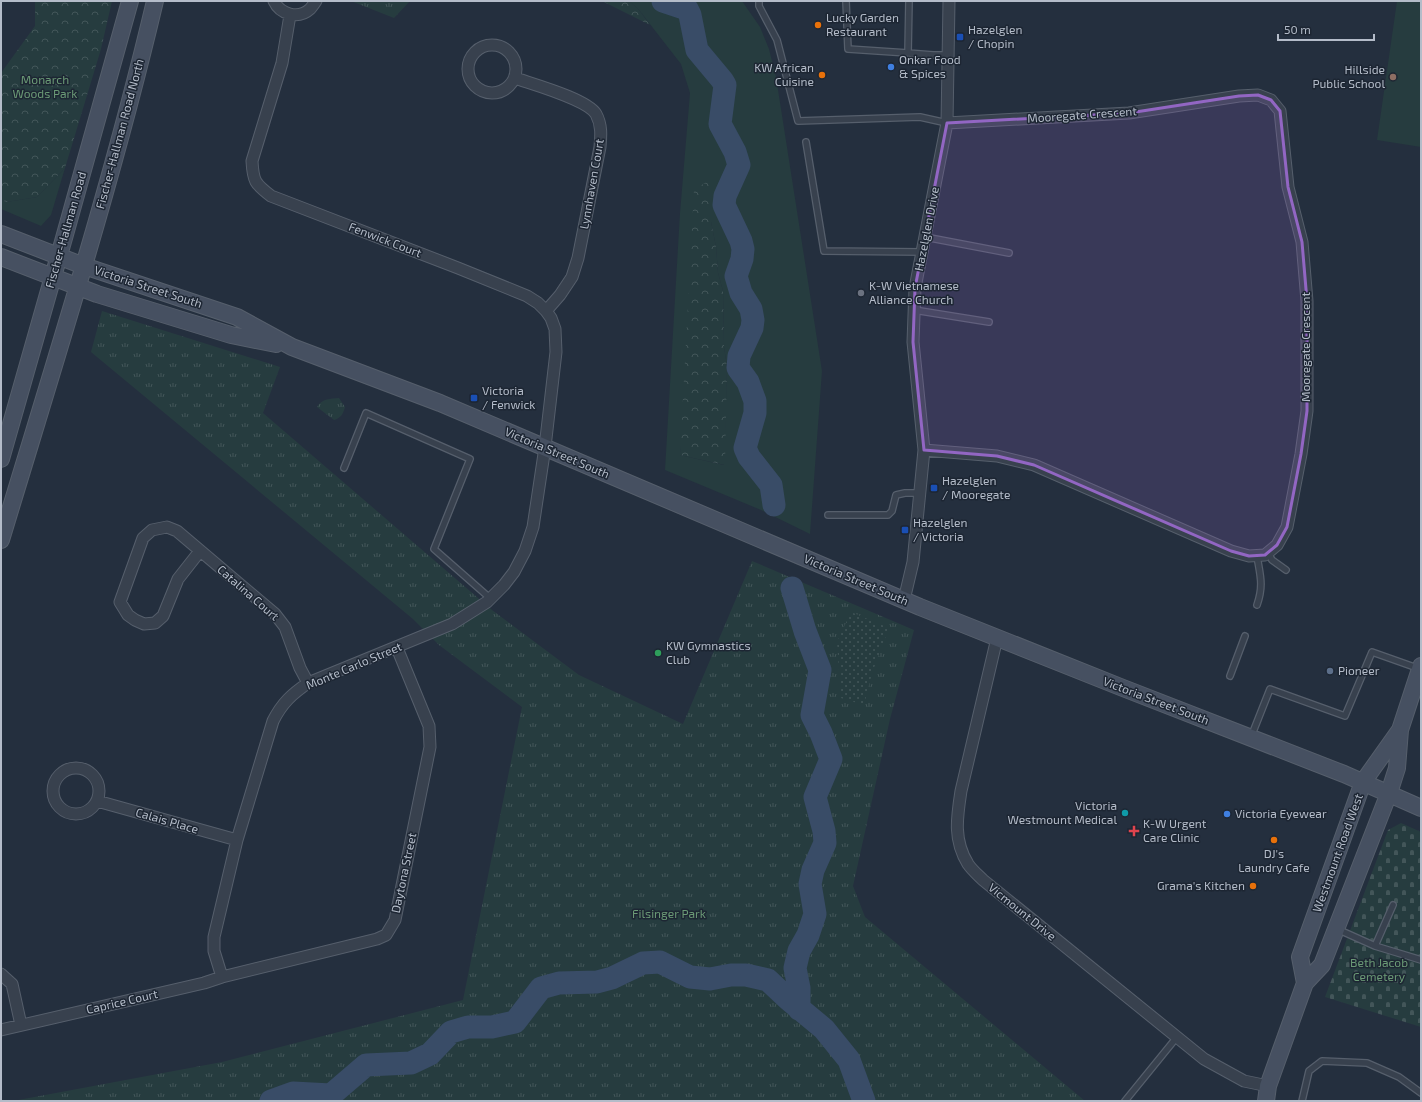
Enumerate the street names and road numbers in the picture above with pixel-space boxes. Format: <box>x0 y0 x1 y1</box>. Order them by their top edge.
street label: Fischer-Hallman Road North <box>92 57 146 210</box>
street label: Mooregate Crescent <box>1027 103 1138 125</box>
street label: Lynnhaven Court <box>576 137 606 230</box>
street label: Fischer-Hallman Road <box>42 170 88 290</box>
street label: Hazelglen Drive <box>911 185 941 272</box>
street label: Fenwick Court <box>347 219 424 260</box>
street label: Victoria Street South <box>93 262 204 310</box>
street label: Mooregate Crescent <box>1298 292 1312 402</box>
street label: Victoria Street South <box>503 424 612 481</box>
street label: Victoria Street South <box>802 551 911 608</box>
street label: Catalina Court <box>215 562 283 623</box>
street label: Monte Carlo Street <box>304 638 404 692</box>
street label: Victoria Street South <box>1101 673 1211 727</box>
street label: Westmount Road West <box>1309 791 1365 914</box>
street label: Calais Place <box>134 804 200 836</box>
street label: Daytona Street <box>388 831 418 914</box>
street label: Vicmount Drive <box>986 880 1059 943</box>
street label: Caprice Court <box>85 986 159 1016</box>

